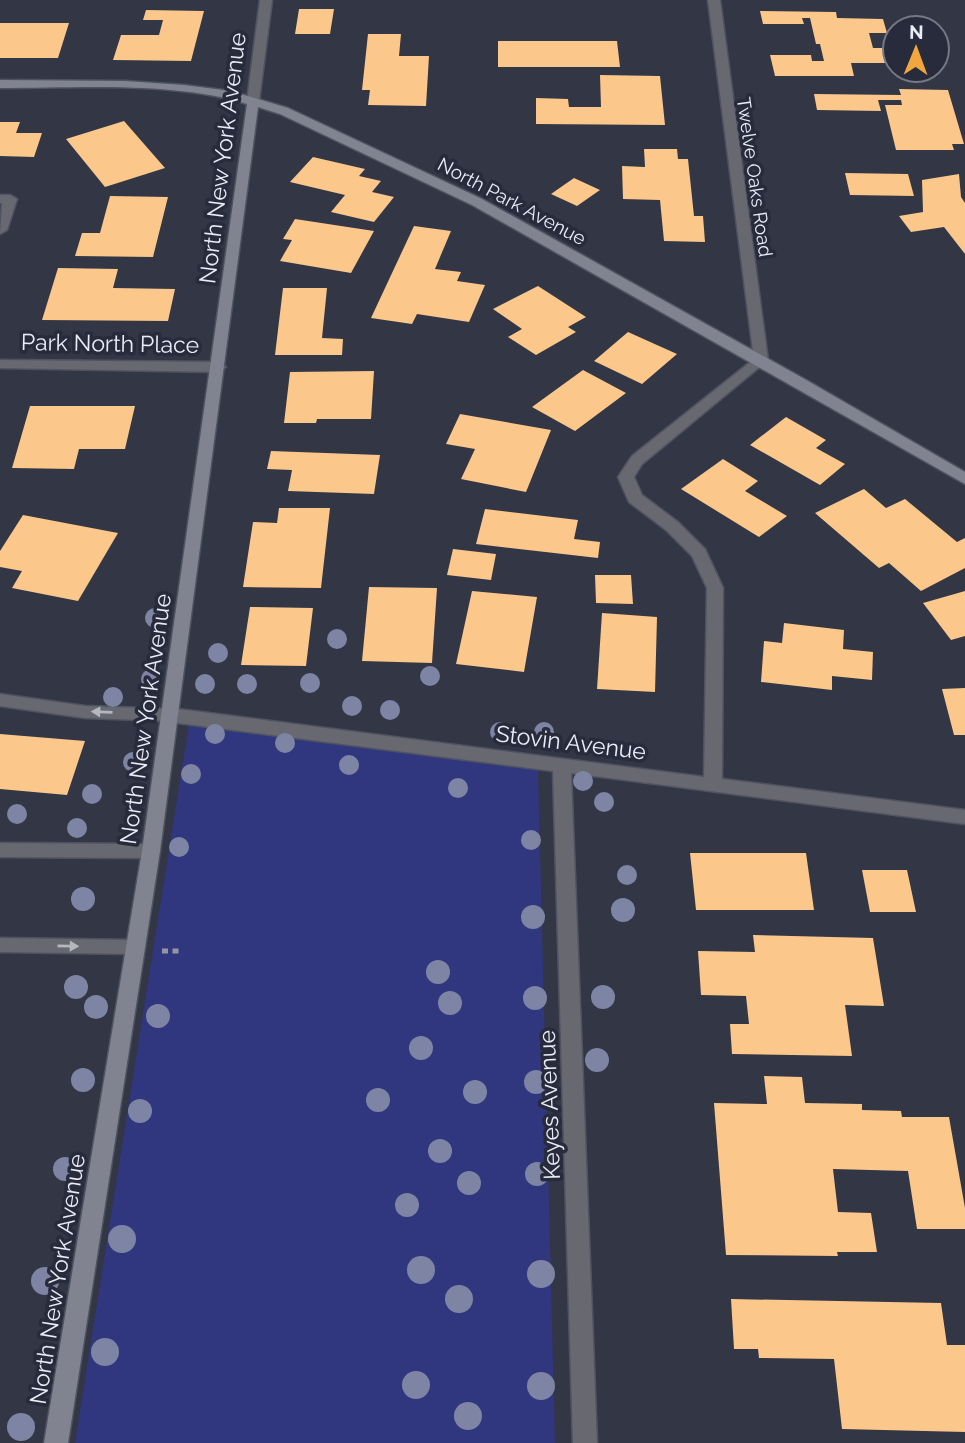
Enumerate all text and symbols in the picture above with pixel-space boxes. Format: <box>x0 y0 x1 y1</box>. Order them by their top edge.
north arrow <box>881 14 951 84</box>
text: N <box>909 21 924 43</box>
street label: North New York Avenue <box>193 31 251 285</box>
street label: Twelve Oaks Road <box>733 96 777 258</box>
street label: North Park Avenue <box>434 153 590 249</box>
street label: Park North Place <box>21 328 199 358</box>
street label: North New York Avenue <box>114 592 176 846</box>
one-way arrow <box>91 707 113 718</box>
street label: Stovin Avenue <box>494 719 648 765</box>
one-way arrow <box>57 940 79 952</box>
street label: Keyes Avenue <box>533 1030 565 1180</box>
street label: North New York Avenue <box>24 1152 90 1406</box>

